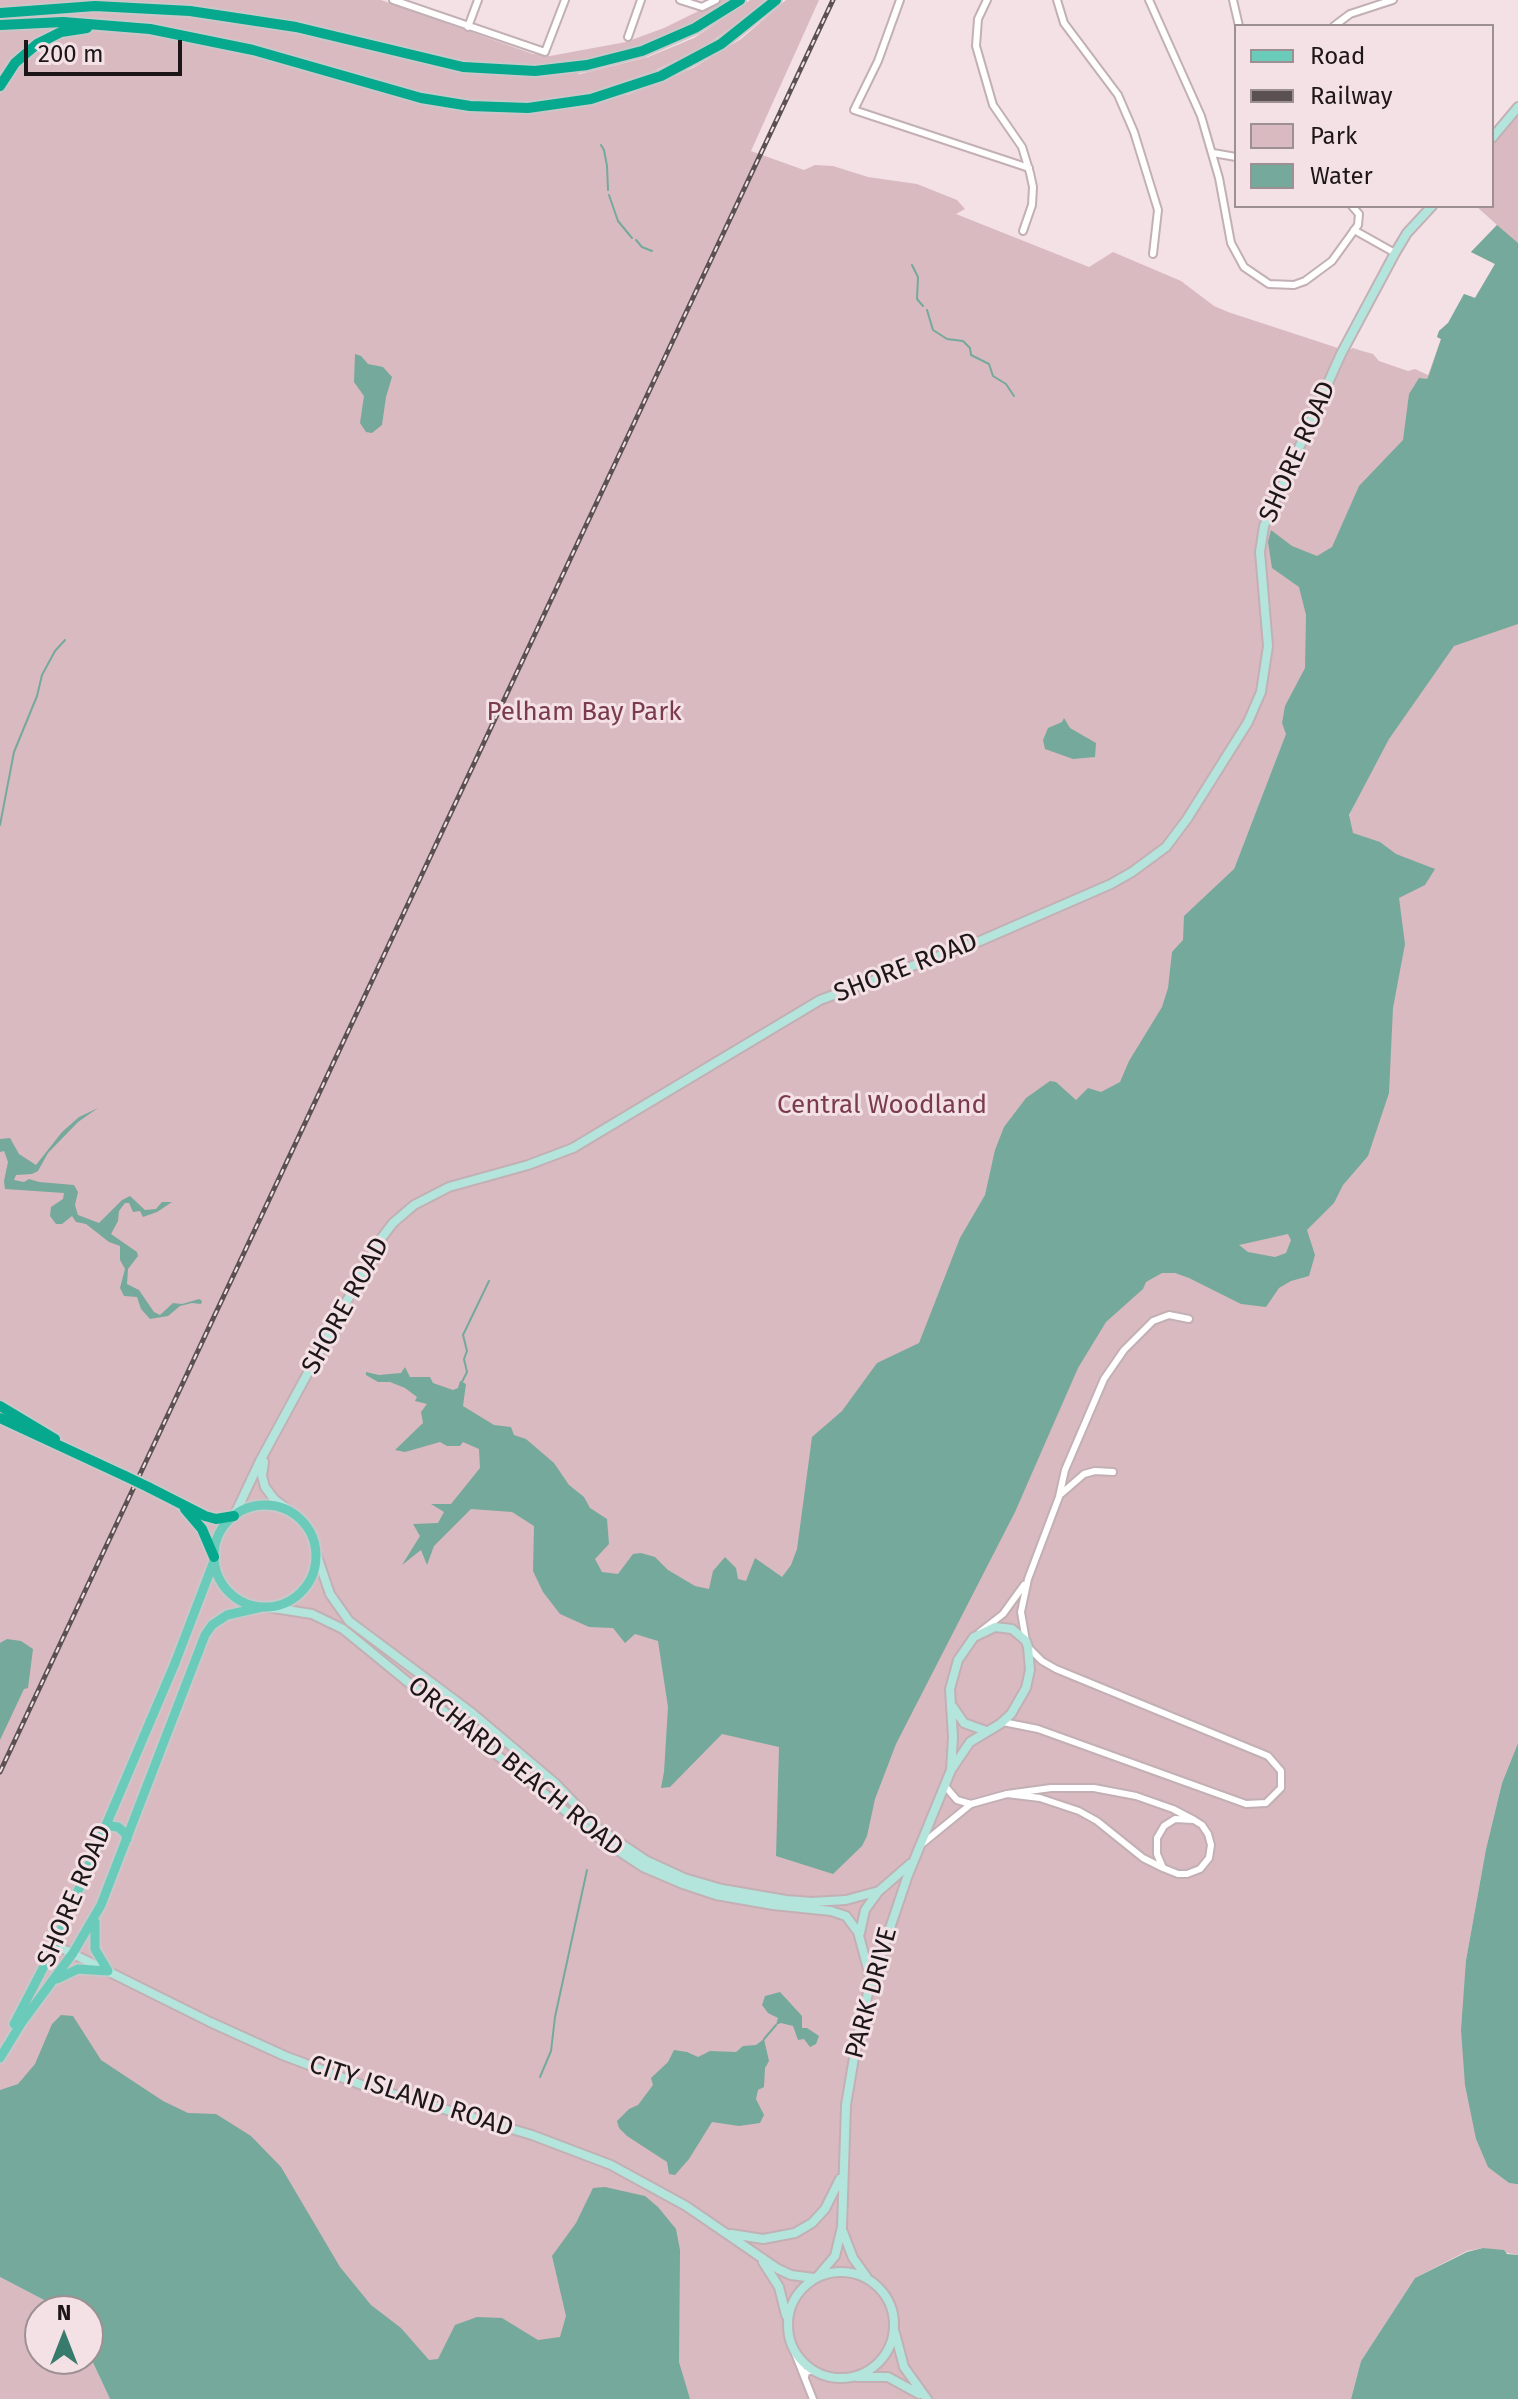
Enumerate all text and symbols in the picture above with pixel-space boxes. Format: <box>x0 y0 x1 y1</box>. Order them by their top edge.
scale bar <box>28 24 186 74</box>
legend <box>1234 24 1494 208</box>
text: 200 m <box>38 40 104 68</box>
text: Road <box>1310 42 1365 70</box>
text: Railway <box>1310 82 1393 110</box>
text: Park <box>1310 122 1357 150</box>
text: Water <box>1310 162 1373 190</box>
street label: SHORE ROAD <box>1253 377 1343 527</box>
park label: Pelham Bay Park <box>486 697 682 729</box>
street label: SHORE ROAD <box>830 926 982 1010</box>
park label: Central Woodland <box>777 1090 987 1122</box>
street label: SHORE ROAD <box>296 1232 396 1380</box>
street label: ORCHARD BEACH ROAD <box>401 1670 629 1864</box>
street label: SHORE ROAD <box>31 1820 119 1972</box>
street label: PARK DRIVE <box>839 1924 905 2062</box>
street label: CITY ISLAND ROAD <box>305 2049 517 2145</box>
north arrow <box>24 2295 104 2375</box>
text: N <box>57 2299 71 2326</box>

